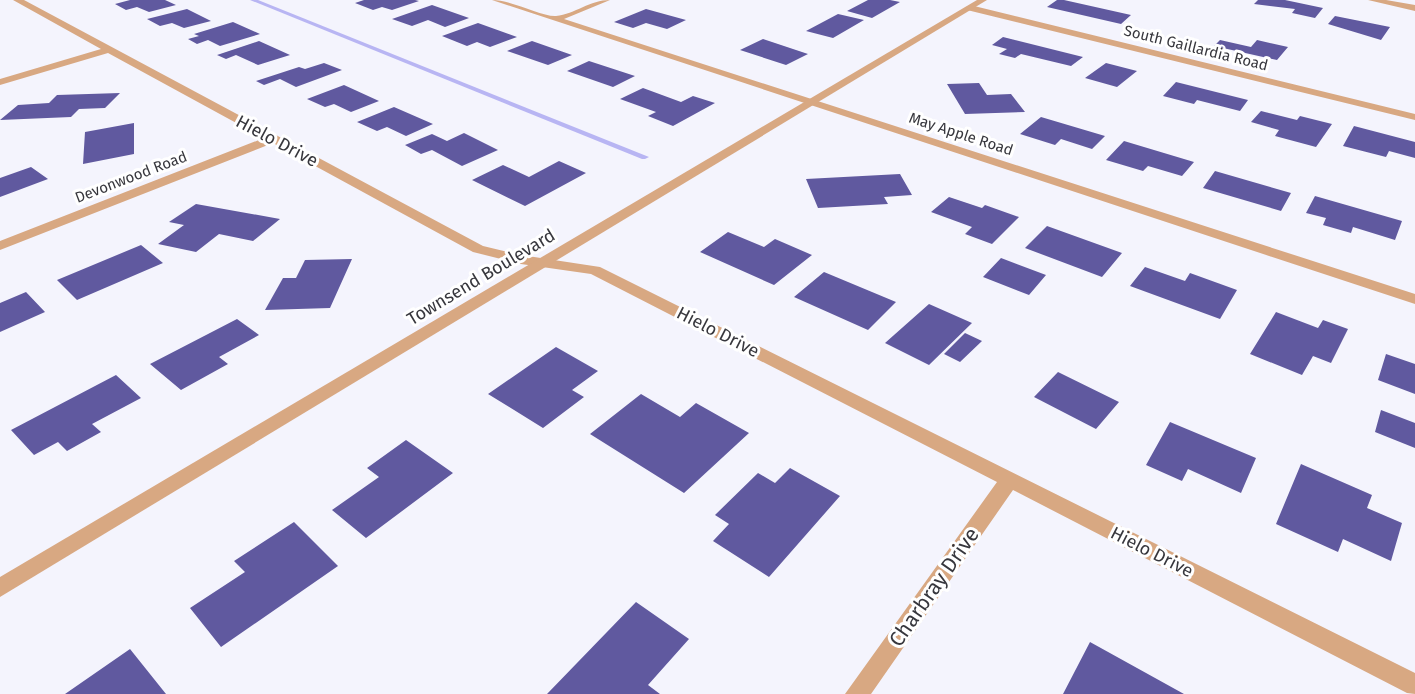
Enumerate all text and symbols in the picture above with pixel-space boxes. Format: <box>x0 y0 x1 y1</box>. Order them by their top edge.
street label: South Gaillardia Road <box>1122 21 1270 75</box>
street label: May Apple Road <box>907 109 1015 159</box>
street label: Hielo Drive <box>232 110 322 172</box>
street label: Devonwood Road <box>72 147 190 207</box>
street label: Townsend Boulevard <box>403 224 559 330</box>
street label: Hielo Drive <box>673 302 763 362</box>
street label: Charbray Drive <box>883 522 985 652</box>
street label: Hielo Drive <box>1107 522 1197 582</box>

